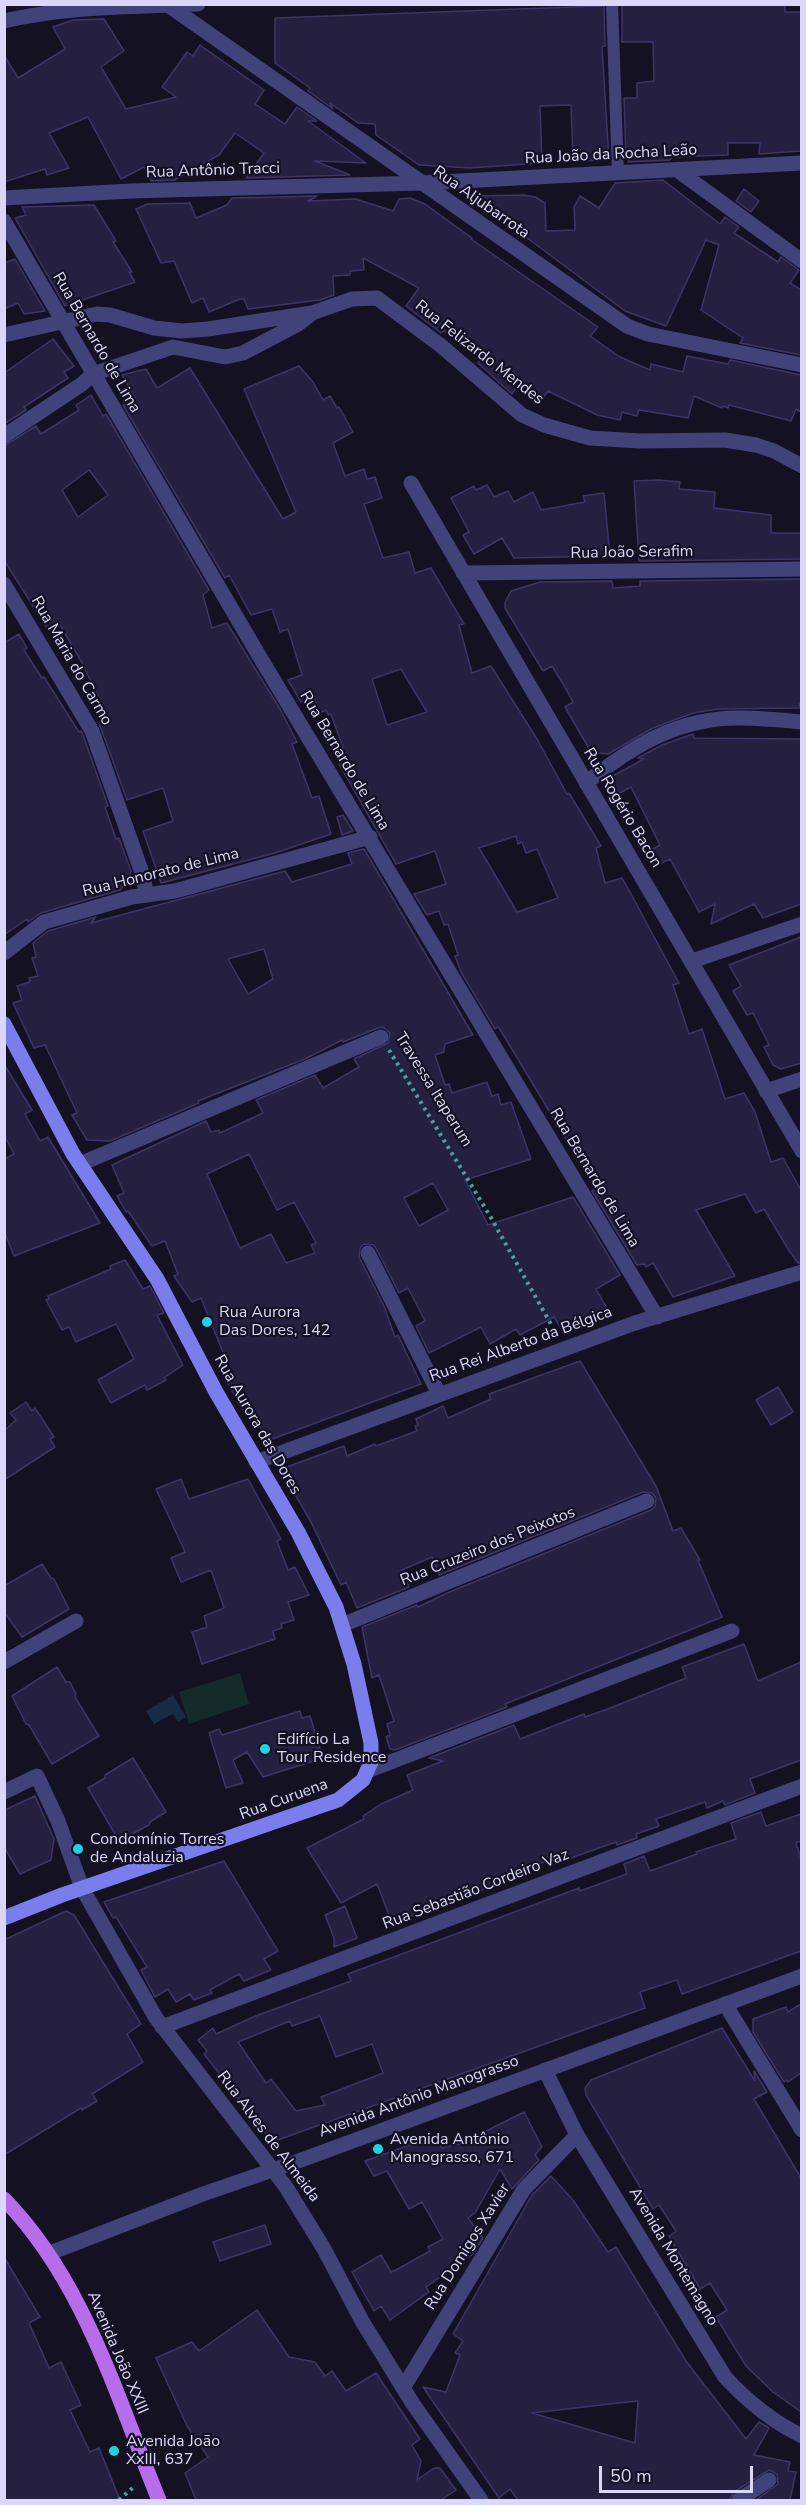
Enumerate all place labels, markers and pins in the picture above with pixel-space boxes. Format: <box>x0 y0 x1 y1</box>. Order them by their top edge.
place label: Rua Aurora Das Dores, 142 <box>219 1303 330 1341</box>
marker: Rua Aurora Das Dores, 142 <box>200 1315 214 1329</box>
place label: Edifício La Tour Residence <box>277 1730 386 1768</box>
marker: Edifício La Tour Residence <box>258 1742 272 1756</box>
place label: Condomínio Torres de Andaluzia <box>90 1830 224 1868</box>
marker: Condomínio Torres de Andaluzia <box>71 1842 85 1856</box>
place label: Avenida Antônio Manograsso, 671 <box>390 2130 514 2168</box>
marker: Avenida Antônio Manograsso, 671 <box>371 2142 385 2156</box>
place label: Avenida João XxIII, 637 <box>126 2432 220 2470</box>
marker: Avenida João XxIII, 637 <box>107 2444 121 2458</box>

